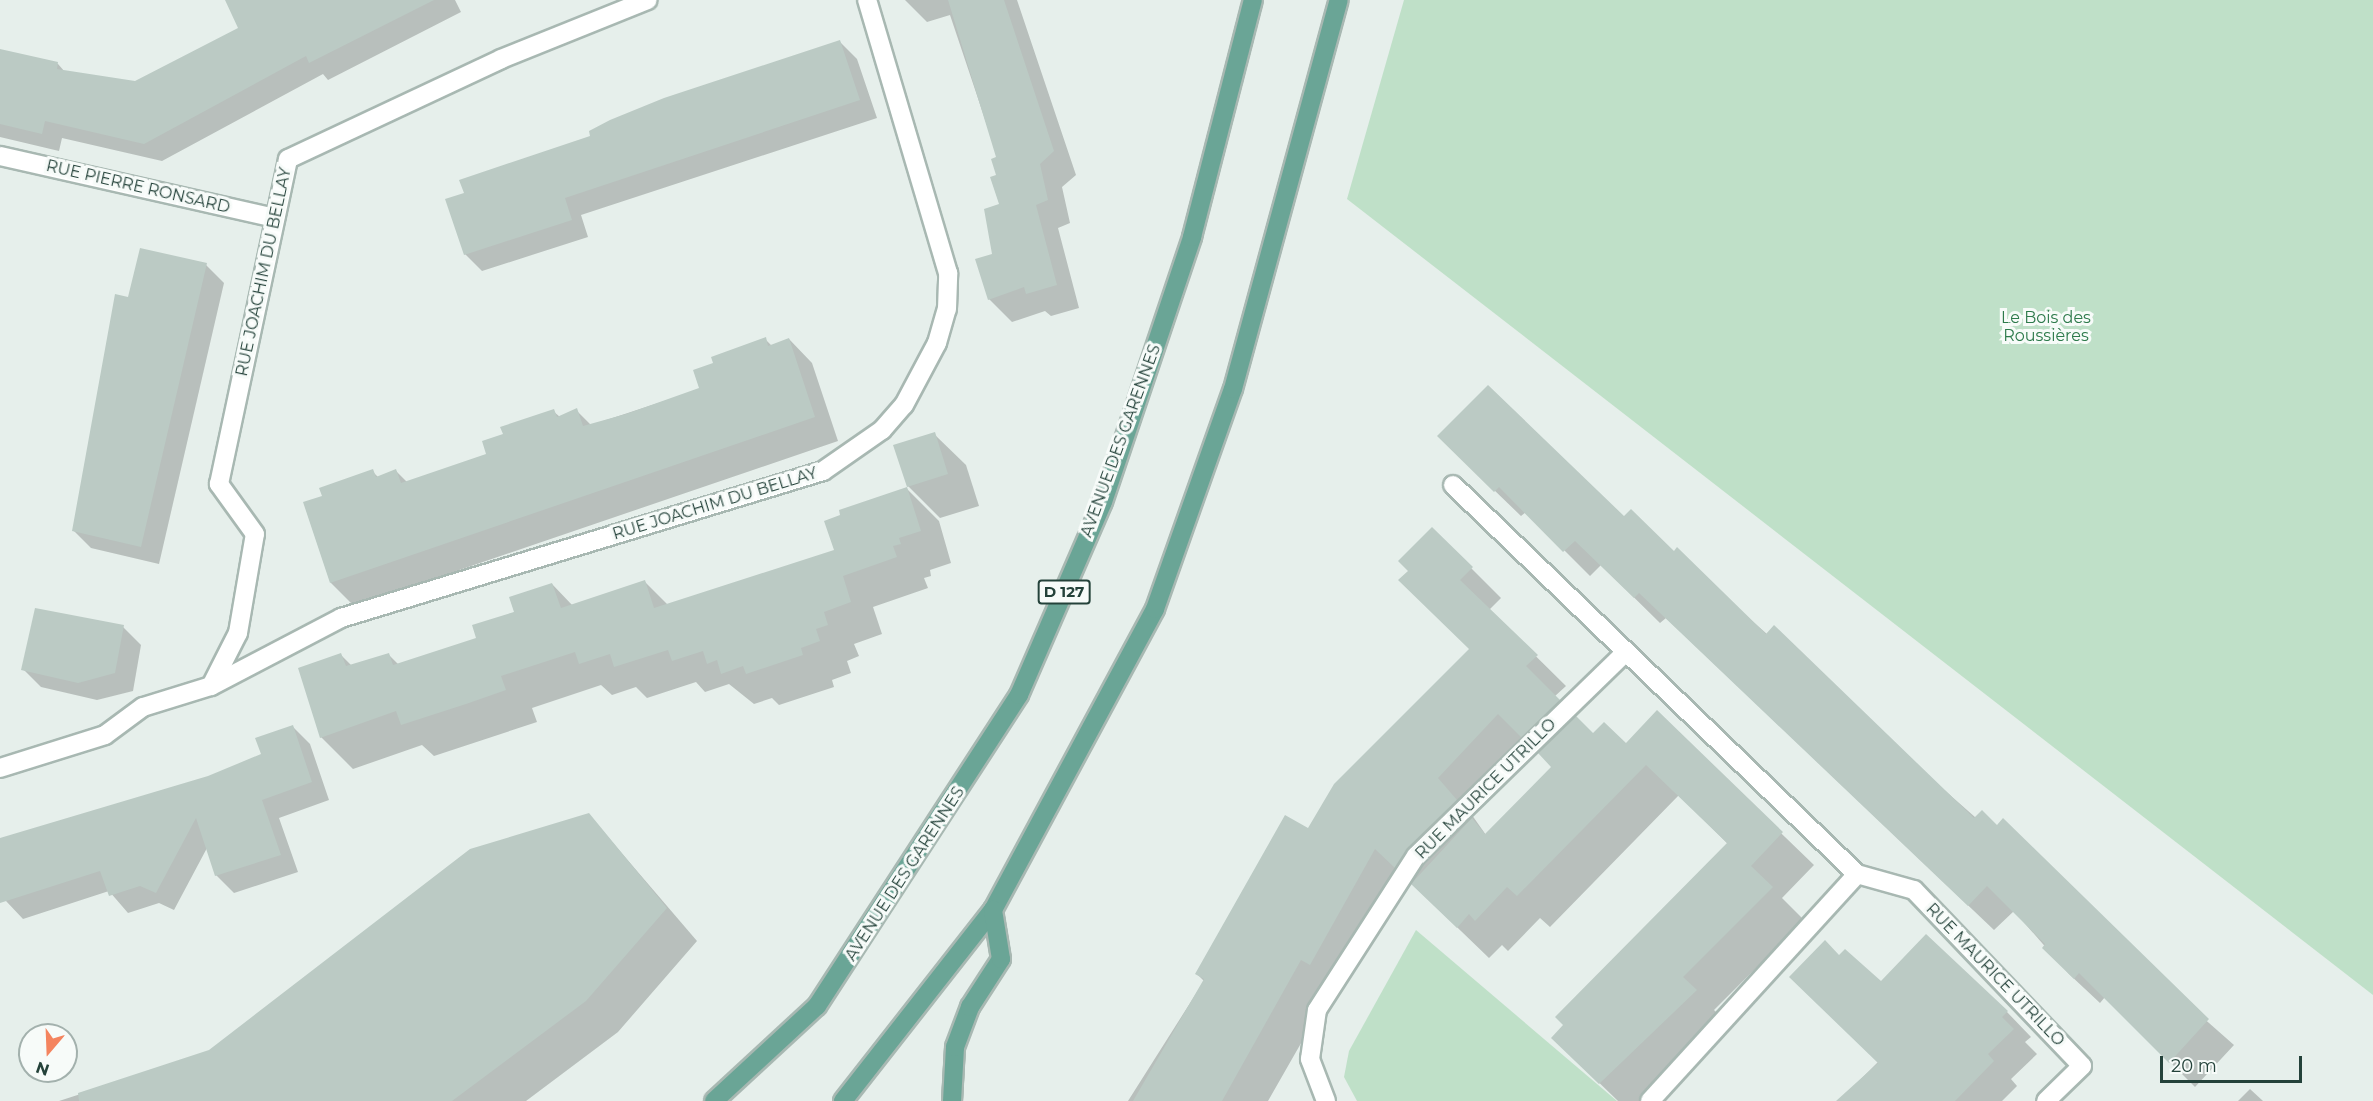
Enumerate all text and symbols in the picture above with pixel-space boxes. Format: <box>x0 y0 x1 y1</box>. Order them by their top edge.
street label: RUE PIERRE RONSARD <box>44 156 232 218</box>
street label: RUE JOACHIM DU BELLAY <box>232 166 296 378</box>
park label: Le Bois des Roussières <box>2001 308 2091 346</box>
street label: AVENUE DES GARENNES <box>1077 342 1165 540</box>
street label: RUE JOACHIM DU BELLAY <box>610 464 820 544</box>
road number: D 127 <box>1037 580 1091 604</box>
street label: RUE MAURICE UTRILLO <box>1412 715 1560 863</box>
street label: AVENUE DES GARENNES <box>841 783 969 965</box>
street label: RUE MAURICE UTRILLO <box>1922 900 2068 1050</box>
north arrow <box>18 1023 78 1083</box>
scale bar <box>2163 1044 2306 1082</box>
text: 20 m <box>2171 1055 2217 1077</box>
text: N <box>33 1058 52 1080</box>

